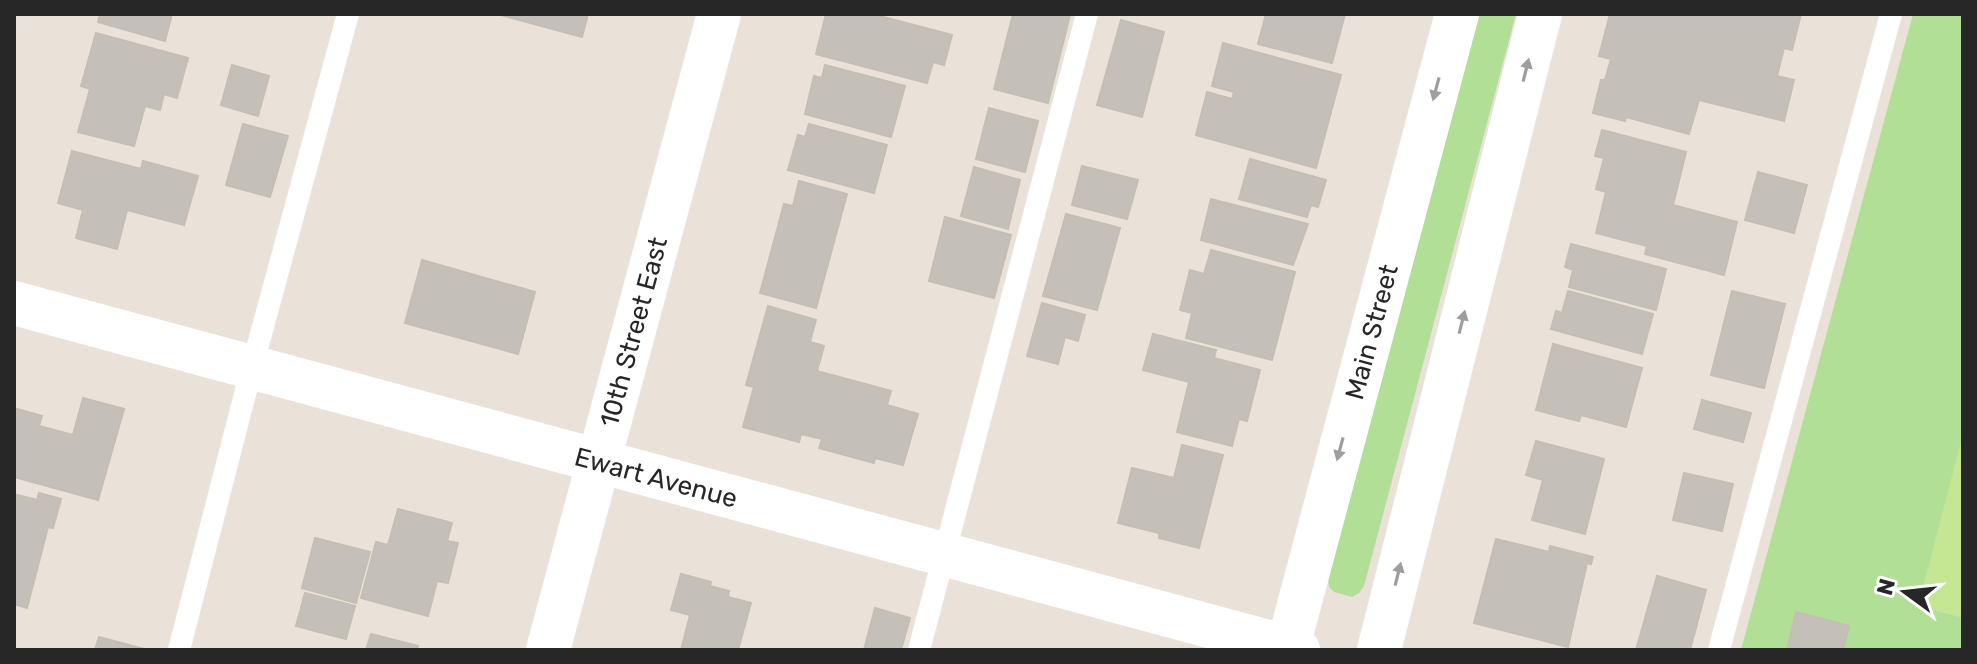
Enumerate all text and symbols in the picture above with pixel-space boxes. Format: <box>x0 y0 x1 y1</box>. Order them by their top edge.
one-way arrow <box>1520 58 1533 83</box>
one-way arrow <box>1430 77 1442 102</box>
street label: 10th Street East <box>594 234 674 430</box>
street label: Main Street <box>1339 261 1405 403</box>
one-way arrow <box>1456 310 1468 335</box>
one-way arrow <box>1334 436 1346 461</box>
street label: Ewart Avenue <box>571 441 741 515</box>
north arrow <box>1865 552 1945 632</box>
one-way arrow <box>1392 562 1404 587</box>
text: N <box>1871 576 1901 598</box>

